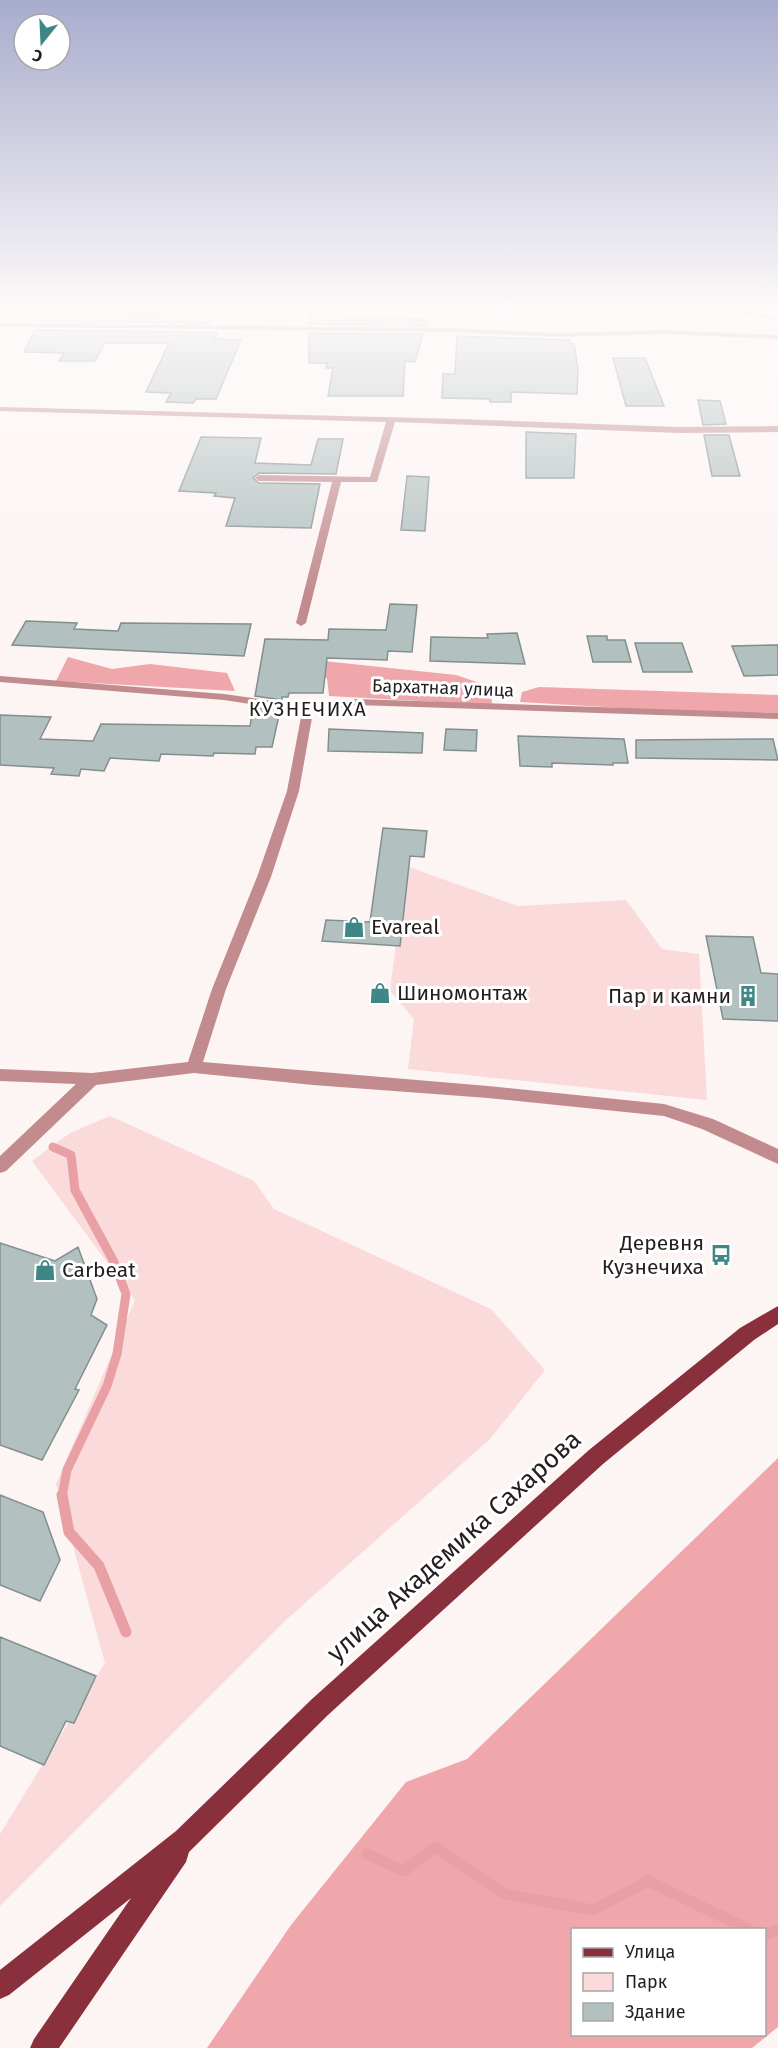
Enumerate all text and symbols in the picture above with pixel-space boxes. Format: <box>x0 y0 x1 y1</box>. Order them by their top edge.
north arrow <box>12 12 72 72</box>
text: С <box>29 45 45 66</box>
street label: Бархатная улица <box>372 675 514 701</box>
district label: КУЗНЕЧИХА <box>249 697 367 721</box>
place label: Evareal <box>371 914 439 940</box>
shop icon: Evareal <box>342 915 366 939</box>
place label: Шиномонтаж <box>397 980 528 1006</box>
shop icon: Шиномонтаж <box>368 981 392 1005</box>
place label: Пар и камни <box>608 983 731 1009</box>
building icon: Пар и камни <box>736 984 760 1008</box>
place label: Деревня Кузнечиха <box>602 1230 704 1280</box>
bus stop icon: Деревня Кузнечиха <box>709 1243 733 1267</box>
place label: Carbeat <box>62 1257 136 1283</box>
shop icon: Carbeat <box>33 1258 57 1282</box>
street label: улица Академика Сахарова <box>321 1424 587 1668</box>
legend <box>571 1928 766 2036</box>
text: Улица <box>625 1941 675 1963</box>
text: Парк <box>625 1971 668 1993</box>
text: Здание <box>625 2001 686 2023</box>

